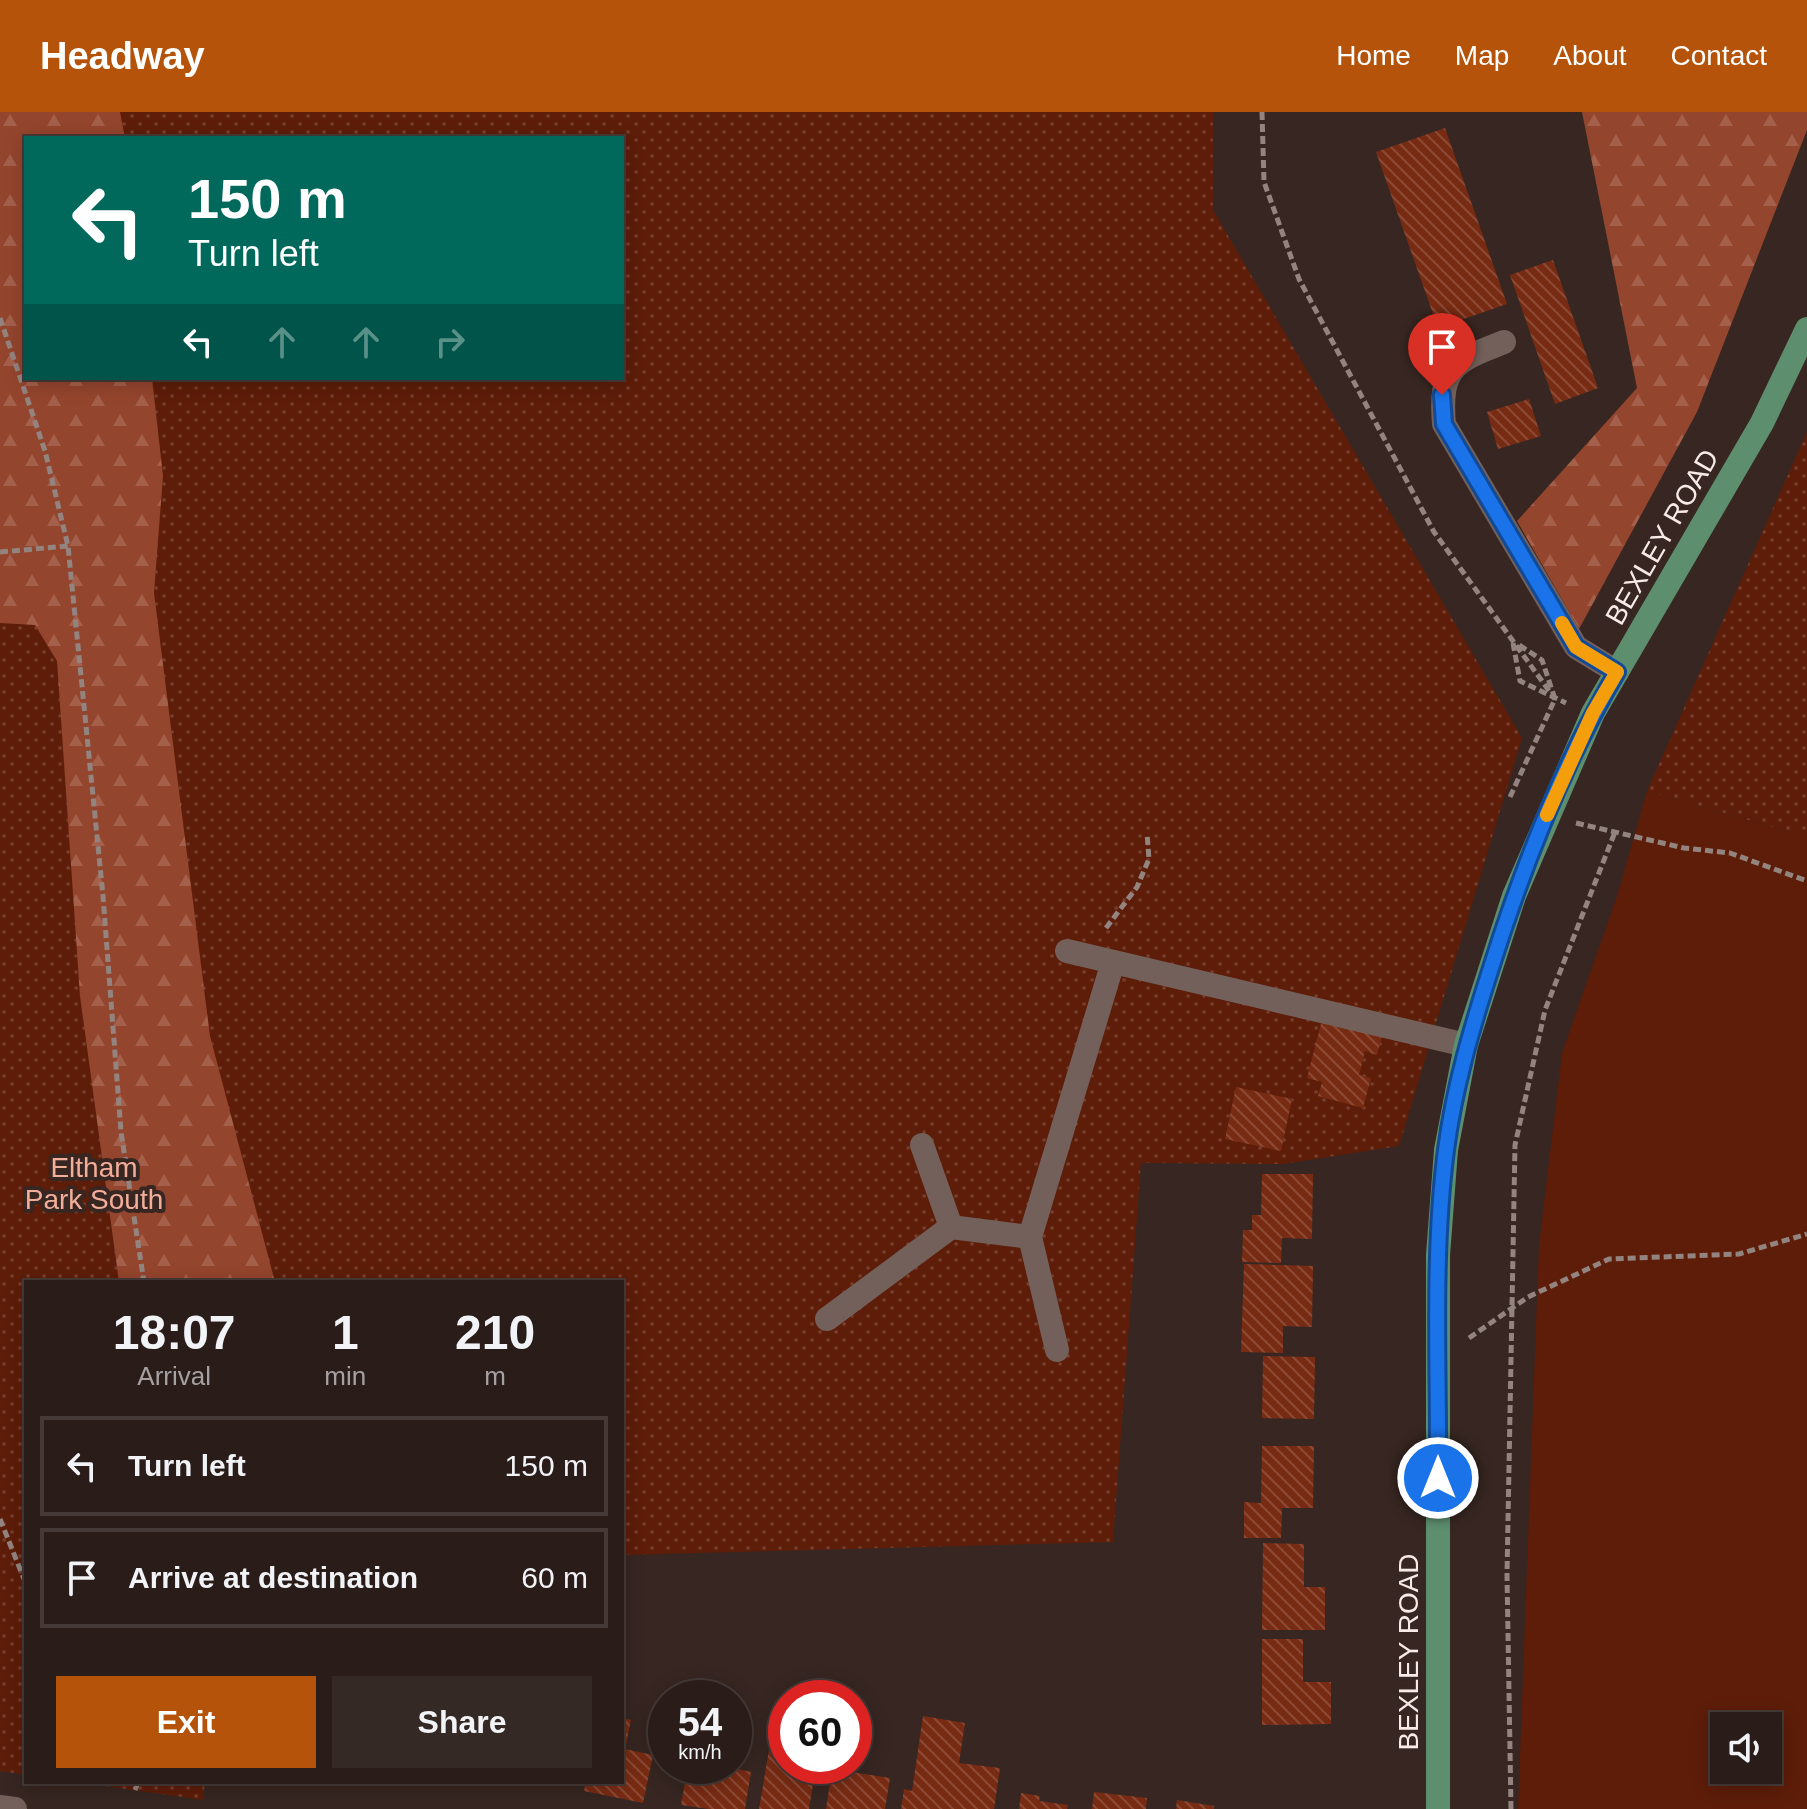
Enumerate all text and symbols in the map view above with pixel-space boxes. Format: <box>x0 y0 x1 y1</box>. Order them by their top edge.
text: Headway <box>40 35 205 77</box>
text: Home <box>1336 40 1411 71</box>
text: Map <box>1455 40 1509 71</box>
text: About <box>1553 40 1627 71</box>
text: Contact <box>1671 40 1767 71</box>
text: 150 m <box>188 167 347 230</box>
icon: left <box>56 168 160 272</box>
text: Turn left <box>188 233 319 274</box>
pin <box>1408 313 1476 395</box>
icon: left <box>176 320 220 364</box>
icon: ahead <box>260 320 304 364</box>
icon: ahead <box>344 320 388 364</box>
icon: right <box>428 320 472 364</box>
icon: arrive <box>1420 325 1464 369</box>
street label: BEXLEY ROAD <box>1599 444 1725 630</box>
park label: Eltham Park South <box>25 1152 163 1215</box>
text: 18:07 <box>113 1306 236 1359</box>
text: 1 <box>332 1306 359 1359</box>
text: 210 <box>455 1306 535 1359</box>
text: Arrival <box>137 1361 211 1391</box>
text: min <box>324 1361 366 1391</box>
text: m <box>484 1361 506 1391</box>
position arrow <box>1396 1436 1480 1520</box>
icon: left <box>60 1444 104 1488</box>
text: Turn left <box>128 1449 246 1482</box>
text: 150 m <box>505 1449 588 1482</box>
street label: BEXLEY ROAD <box>1393 1553 1424 1751</box>
icon: arrive <box>60 1556 104 1600</box>
text: Arrive at destination <box>128 1561 418 1594</box>
text: 60 m <box>521 1561 588 1594</box>
button: Exit <box>56 1676 316 1768</box>
button: Share <box>332 1676 592 1768</box>
speed limit sign: 60 <box>768 1680 872 1784</box>
text: 54 <box>678 1700 722 1744</box>
map controls <box>1710 1712 1782 1784</box>
button: sound <box>1710 1712 1782 1784</box>
text: km/h <box>678 1741 722 1763</box>

